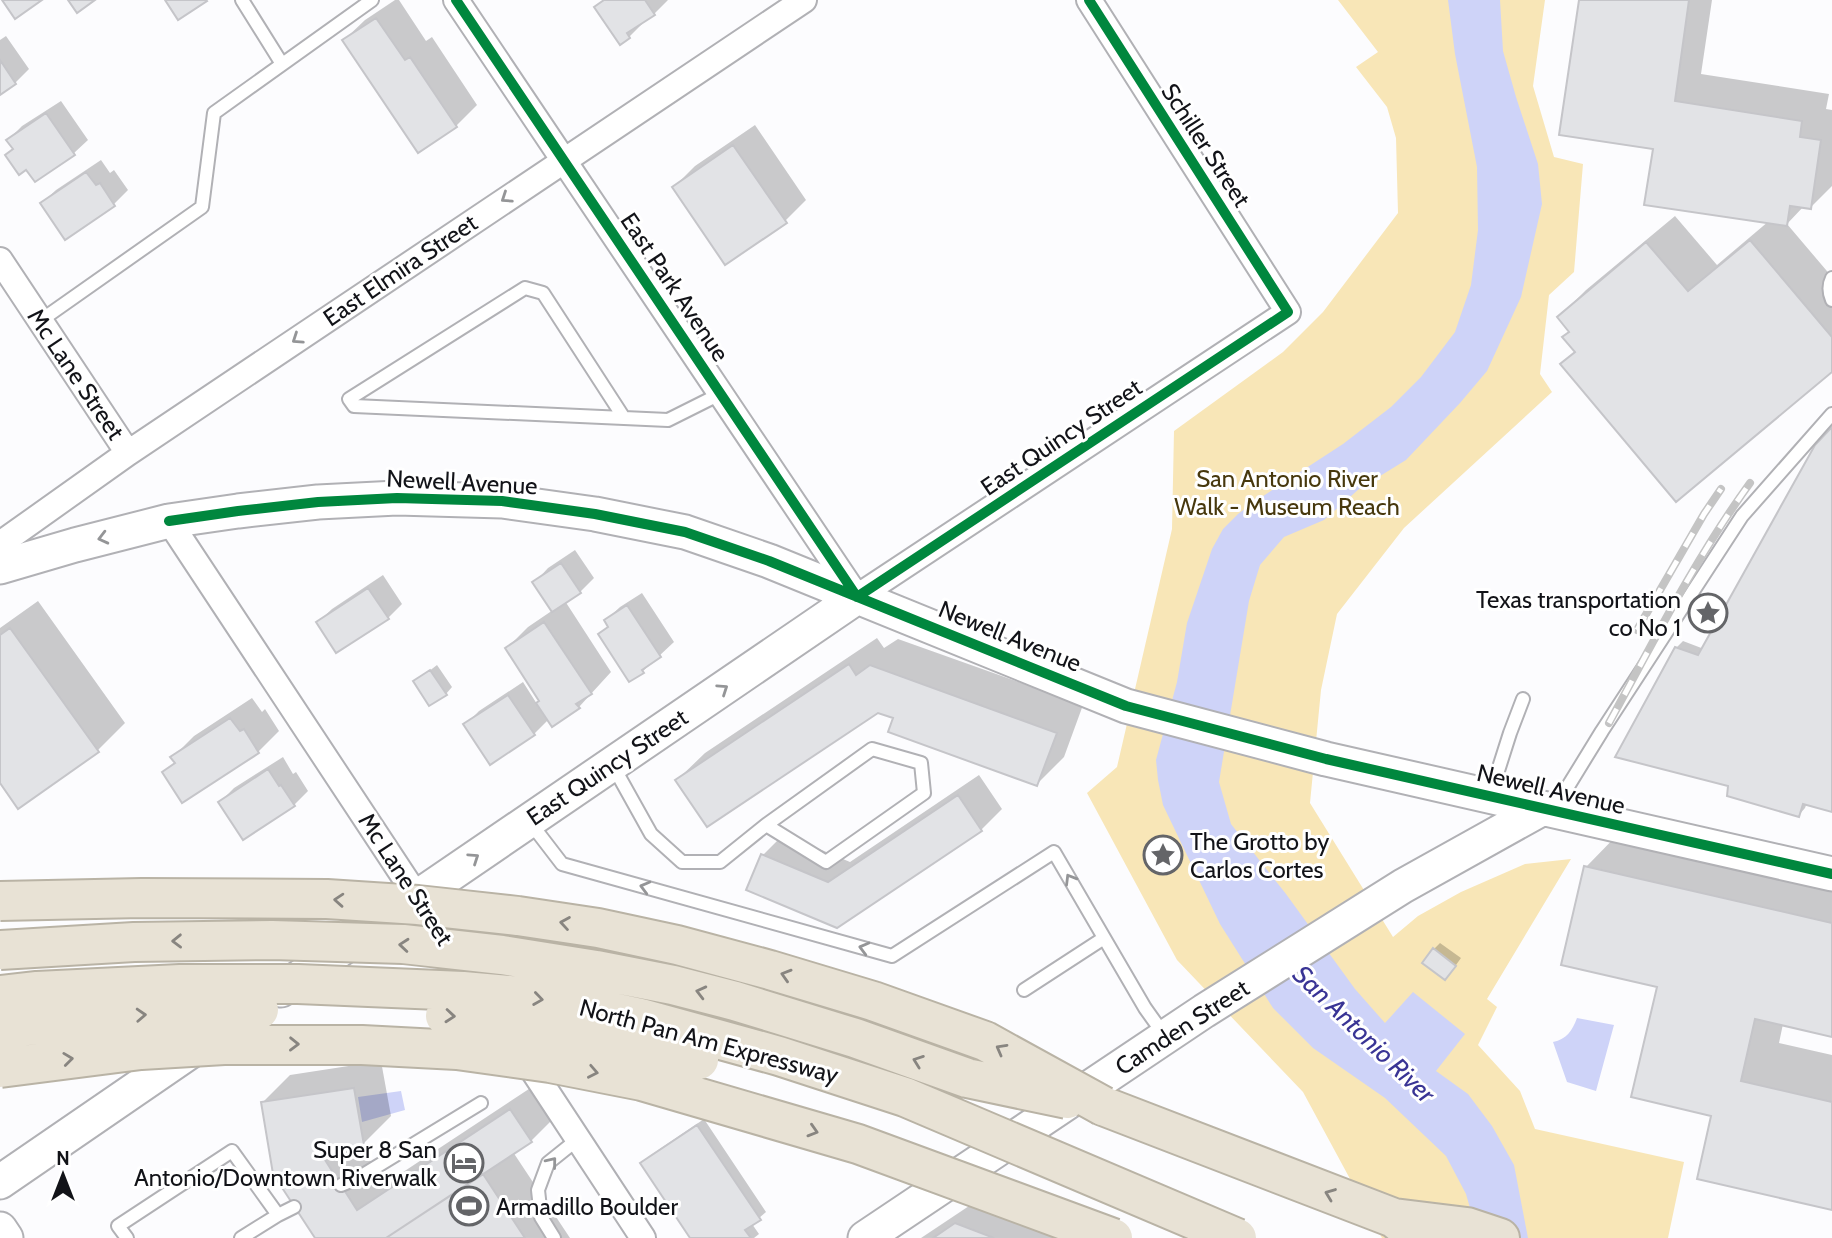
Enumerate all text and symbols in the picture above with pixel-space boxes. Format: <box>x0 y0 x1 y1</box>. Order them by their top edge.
street label: Schiller Street <box>1155 78 1257 212</box>
one-way arrow <box>501 190 514 203</box>
street label: East Park Avenue <box>615 207 735 367</box>
street label: East Elmira Street <box>318 208 482 332</box>
street label: Mc Lane Street <box>22 303 130 445</box>
one-way arrow <box>292 331 305 344</box>
street label: East Quincy Street <box>975 372 1147 502</box>
street label: Newell Avenue <box>386 464 538 500</box>
park label: San Antonio River Walk - Museum Reach <box>1174 464 1400 521</box>
one-way arrow <box>97 530 109 544</box>
place label: Texas transportation co No 1 <box>1476 585 1681 642</box>
place icon: Texas transportation co No 1 <box>1687 592 1729 634</box>
street label: Newell Avenue <box>934 594 1086 678</box>
one-way arrow <box>715 684 728 697</box>
street label: East Quincy Street <box>521 702 693 832</box>
street label: Newell Avenue <box>1474 758 1628 820</box>
street label: Mc Lane Street <box>352 807 460 951</box>
place label: The Grotto by Carlos Cortes <box>1190 827 1330 884</box>
place icon: The Grotto by Carlos Cortes <box>1142 834 1184 876</box>
one-way arrow <box>466 854 479 866</box>
one-way arrow <box>1065 874 1078 887</box>
one-way arrow <box>639 881 651 896</box>
one-way arrow <box>333 893 344 908</box>
one-way arrow <box>559 916 571 931</box>
one-way arrow <box>171 933 182 949</box>
one-way arrow <box>399 938 410 953</box>
one-way arrow <box>858 942 870 956</box>
water label: San Antonio River <box>1286 958 1442 1110</box>
one-way arrow <box>780 968 792 983</box>
street label: Camden Street <box>1110 973 1254 1081</box>
one-way arrow <box>695 986 707 1000</box>
one-way arrow <box>532 991 543 1006</box>
street label: North Pan Am Expressway <box>576 992 842 1090</box>
one-way arrow <box>136 1007 147 1022</box>
one-way arrow <box>444 1008 455 1023</box>
one-way arrow <box>290 1036 300 1052</box>
one-way arrow <box>995 1044 1008 1058</box>
one-way arrow <box>62 1051 73 1066</box>
one-way arrow <box>913 1055 925 1069</box>
one-way arrow <box>587 1063 599 1078</box>
one-way arrow <box>807 1122 819 1137</box>
place label: Super 8 San Antonio/Downtown Riverwalk <box>134 1135 437 1192</box>
north arrow <box>28 1140 98 1210</box>
hotel icon: Super 8 San Antonio/Downtown Riverwalk <box>443 1142 485 1184</box>
text: N <box>56 1147 70 1170</box>
one-way arrow <box>544 1157 557 1170</box>
sports icon: Armadillo Boulder <box>448 1185 490 1227</box>
one-way arrow <box>1325 1188 1337 1202</box>
place label: Armadillo Boulder <box>496 1192 678 1221</box>

